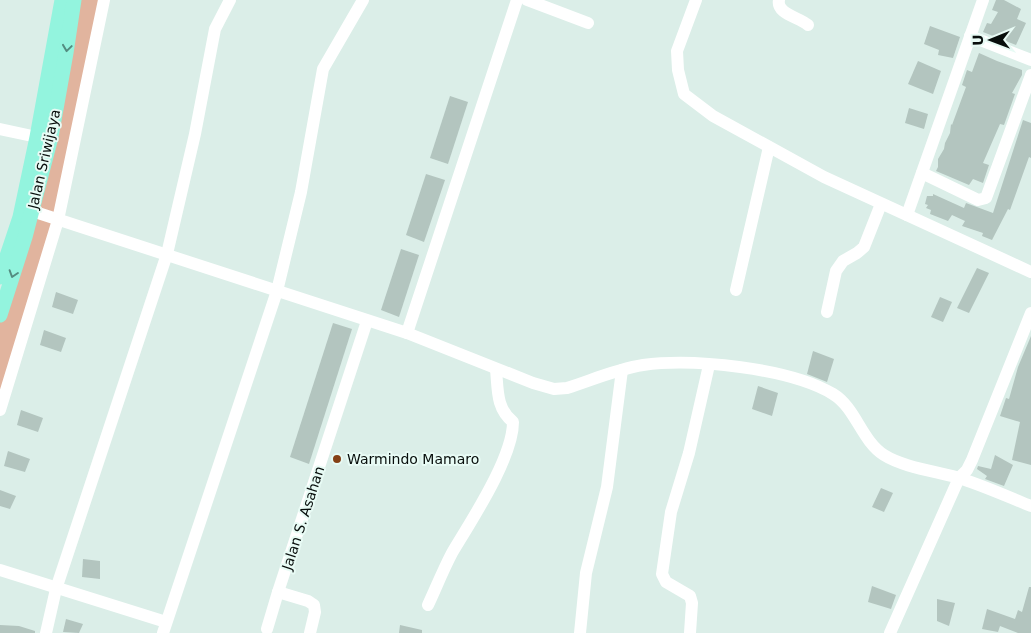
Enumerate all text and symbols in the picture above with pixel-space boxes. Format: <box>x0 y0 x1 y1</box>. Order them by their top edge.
north arrow <box>966 15 1016 65</box>
text: U <box>970 34 986 46</box>
one-way arrow <box>62 44 72 53</box>
street label: Jalan Sriwijaya <box>25 108 63 211</box>
one-way arrow <box>9 270 19 278</box>
place label: Warmindo Mamaro <box>347 451 479 467</box>
marker: Warmindo Mamaro <box>331 453 343 465</box>
street label: Jalan S. Asahan <box>278 464 327 573</box>

